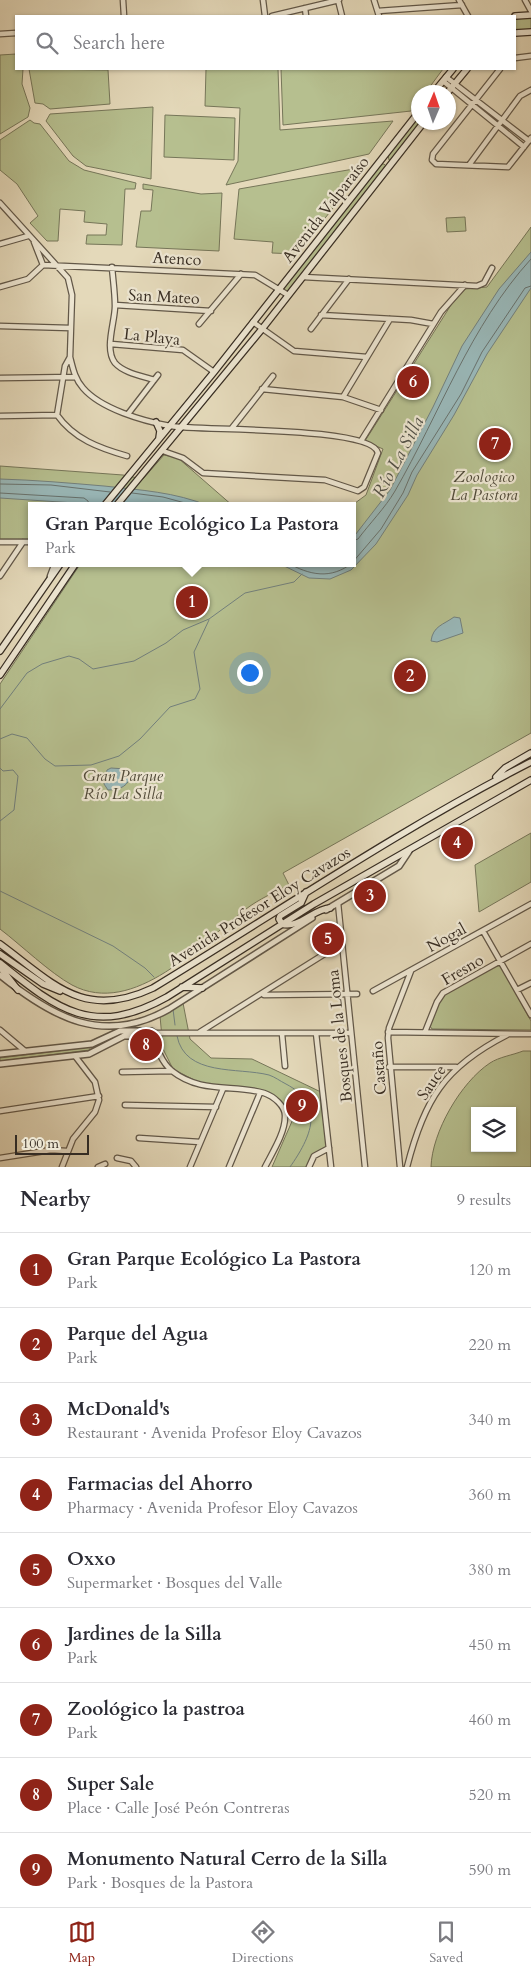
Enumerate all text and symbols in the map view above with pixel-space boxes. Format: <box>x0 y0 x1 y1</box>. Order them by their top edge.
search box <box>15 15 516 70</box>
icon: search <box>33 29 61 57</box>
text: Search here <box>73 30 165 56</box>
north arrow <box>411 85 456 130</box>
street label: Avenida Valparaíso <box>277 152 375 267</box>
street label: Atenco <box>152 247 202 271</box>
street label: San Mateo <box>128 284 200 310</box>
street label: La Playa <box>123 323 181 351</box>
pin: 6 <box>397 363 429 401</box>
water label: Río La Silla <box>367 412 430 502</box>
pin: 7 <box>479 425 511 463</box>
park label: Zoologico La Pastora <box>450 466 518 506</box>
popup <box>28 502 356 567</box>
text: Gran Parque Ecológico La Pastora <box>45 511 339 537</box>
text: Park <box>45 537 76 559</box>
pin: 1 <box>176 583 208 621</box>
pin: 2 <box>394 657 426 695</box>
your location <box>237 660 263 686</box>
park label: Gran Parque Río La Silla <box>83 765 164 805</box>
pin: 4 <box>441 824 473 862</box>
street label: Avenida Profesor Eloy Cavazos <box>164 842 355 972</box>
pin: 3 <box>354 877 386 915</box>
street label: Nogal <box>423 918 470 958</box>
pin: 5 <box>312 920 344 958</box>
street label: Fresno <box>437 949 488 991</box>
street label: Bosques de la Loma <box>322 968 358 1103</box>
pin: 8 <box>130 1026 162 1064</box>
street label: Castaño <box>366 1040 392 1096</box>
street label: Sauce <box>412 1061 452 1105</box>
pin: 9 <box>286 1087 318 1125</box>
map controls <box>471 1107 516 1152</box>
button: layers <box>471 1107 516 1152</box>
scale bar <box>15 1132 89 1155</box>
text: 100 m <box>22 1134 59 1153</box>
text: Nearby <box>20 1185 91 1214</box>
text: 9 results <box>457 1189 511 1211</box>
text: Gran Parque Ecológico La Pastora <box>67 1246 361 1272</box>
text: 1 <box>32 1259 40 1281</box>
text: 120 m <box>469 1259 511 1281</box>
text: Park <box>67 1272 98 1294</box>
text: Parque del Agua <box>67 1321 208 1347</box>
text: 2 <box>32 1334 40 1356</box>
text: 220 m <box>469 1334 511 1356</box>
text: Park <box>67 1347 98 1369</box>
text: McDonald's <box>67 1396 170 1422</box>
text: 3 <box>32 1409 40 1431</box>
text: 340 m <box>469 1409 511 1431</box>
text: Restaurant · Avenida Profesor Eloy Cavazos <box>67 1422 362 1444</box>
text: Farmacias del Ahorro <box>67 1471 253 1497</box>
text: 4 <box>32 1484 40 1506</box>
text: 360 m <box>469 1484 511 1506</box>
text: Pharmacy · Avenida Profesor Eloy Cavazos <box>67 1497 358 1519</box>
text: Oxxo <box>67 1546 116 1572</box>
text: 5 <box>32 1559 40 1581</box>
text: 380 m <box>469 1559 511 1581</box>
text: Supermarket · Bosques del Valle <box>67 1572 283 1594</box>
text: Jardines de la Silla <box>67 1621 222 1647</box>
text: 6 <box>32 1634 40 1656</box>
text: 450 m <box>469 1634 511 1656</box>
text: Park <box>67 1647 98 1669</box>
text: Zoológico la pastroa <box>67 1696 245 1722</box>
text: 7 <box>32 1709 40 1731</box>
text: 460 m <box>469 1709 511 1731</box>
text: Park <box>67 1722 98 1744</box>
text: Super Sale <box>67 1771 154 1797</box>
text: 8 <box>32 1784 40 1806</box>
text: 520 m <box>469 1784 511 1806</box>
text: Place · Calle José Peón Contreras <box>67 1797 290 1819</box>
text: Monumento Natural Cerro de la Silla <box>67 1846 387 1872</box>
text: 9 <box>32 1859 40 1881</box>
text: 590 m <box>469 1859 511 1881</box>
text: Park · Bosques de la Pastora <box>67 1872 253 1894</box>
tab: Map <box>68 1918 96 1967</box>
tab: Directions <box>232 1918 293 1967</box>
tab: Saved <box>429 1918 463 1967</box>

